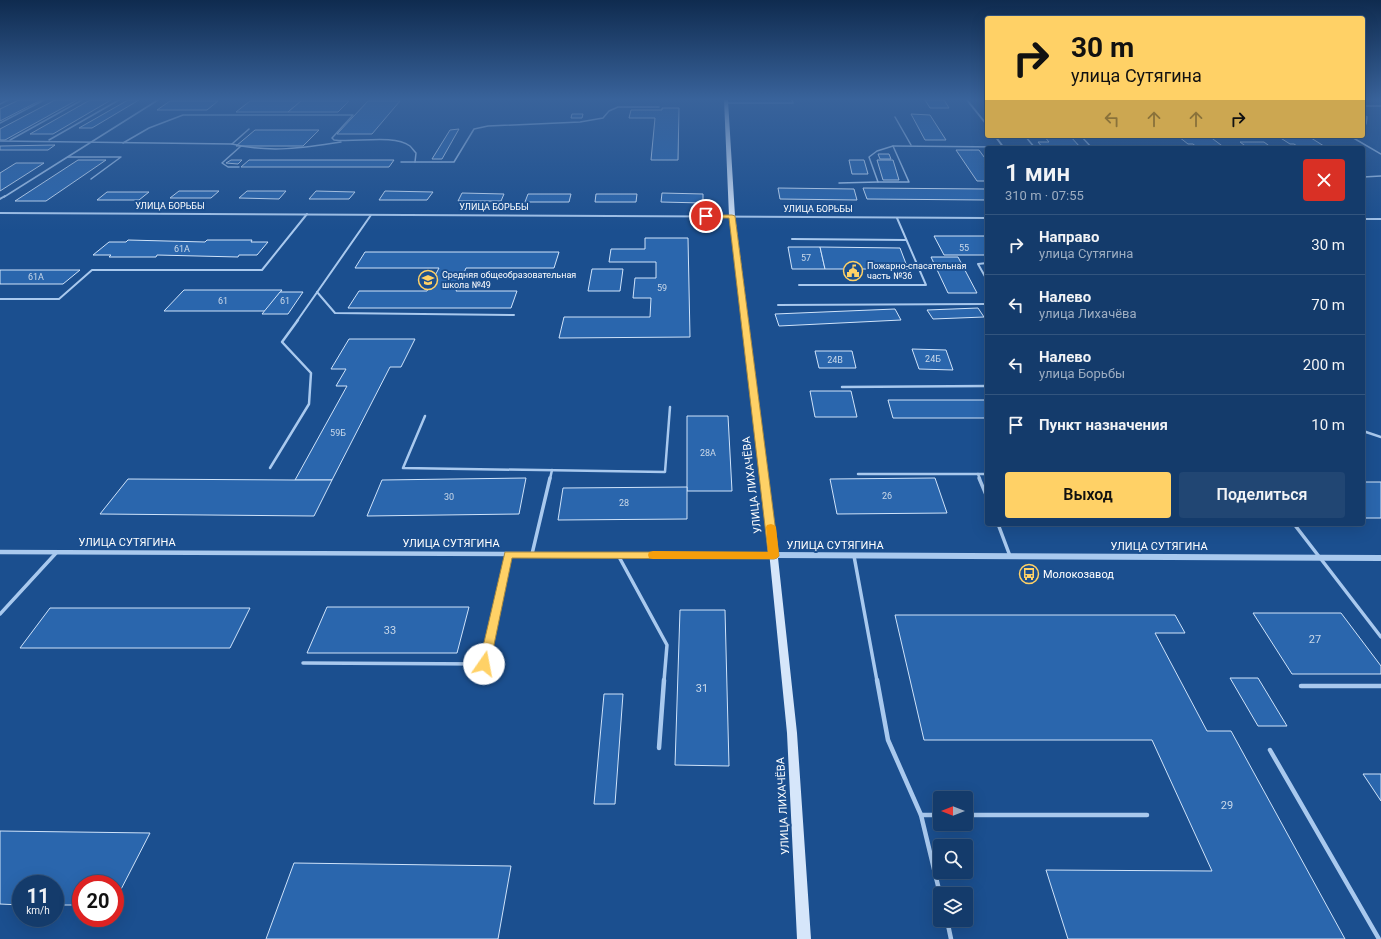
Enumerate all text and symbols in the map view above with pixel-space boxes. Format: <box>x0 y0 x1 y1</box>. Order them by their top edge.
text: 30 m <box>1071 31 1134 64</box>
icon: right <box>1005 32 1057 84</box>
text: улица Сутягина <box>1071 65 1202 86</box>
icon: left <box>1101 108 1123 130</box>
icon: ahead <box>1143 108 1165 130</box>
icon: ahead <box>1185 108 1207 130</box>
icon: right <box>1227 108 1249 130</box>
text: 1 мин <box>1005 159 1070 187</box>
button: close <box>1303 159 1345 201</box>
text: 310 m · 07:55 <box>1005 188 1084 203</box>
pin <box>689 199 723 233</box>
street label: УЛИЦА БОРЬБЫ <box>135 201 205 211</box>
street label: УЛИЦА БОРЬБЫ <box>459 202 529 212</box>
street label: УЛИЦА БОРЬБЫ <box>783 204 853 214</box>
icon: arrive <box>695 205 717 227</box>
text: Направо <box>1039 228 1100 246</box>
icon: right <box>1005 234 1027 256</box>
text: 30 m <box>1311 236 1345 254</box>
house number: 55 <box>959 243 969 253</box>
house number: 61А <box>174 244 190 254</box>
text: улица Сутягина <box>1039 246 1133 261</box>
house number: 57 <box>801 253 811 263</box>
public building icon: Пожарно-спасательная часть №36 <box>842 260 864 282</box>
place label: Пожарно-спасательная часть №36 <box>867 261 966 281</box>
school or university icon: Средняя общеобразовательная школа №49 <box>417 269 439 291</box>
place label: Средняя общеобразовательная школа №49 <box>442 270 576 290</box>
house number: 61А <box>28 272 44 282</box>
house number: 59 <box>657 283 667 293</box>
text: Налево <box>1039 288 1091 306</box>
icon: left <box>1005 294 1027 316</box>
house number: 61 <box>218 296 228 306</box>
house number: 61 <box>280 296 290 306</box>
text: 70 m <box>1311 296 1345 314</box>
text: улица Лихачёва <box>1039 306 1137 321</box>
text: Налево <box>1039 348 1091 366</box>
house number: 24Б <box>925 354 941 364</box>
icon: left <box>1005 354 1027 376</box>
house number: 24В <box>827 355 843 365</box>
text: 200 m <box>1303 356 1345 374</box>
text: улица Борьбы <box>1039 366 1125 381</box>
icon: arrive <box>1005 414 1027 436</box>
text: Пункт назначения <box>1039 416 1168 434</box>
text: 10 m <box>1311 416 1345 434</box>
house number: 59Б <box>330 428 346 438</box>
street label: УЛИЦА ЛИХАЧЁВА <box>739 435 764 534</box>
house number: 28А <box>700 448 716 458</box>
button: Выход <box>1005 472 1171 518</box>
button: Поделиться <box>1179 472 1345 518</box>
house number: 26 <box>882 491 892 501</box>
house number: 30 <box>444 492 454 502</box>
house number: 28 <box>619 498 629 508</box>
street label: УЛИЦА СУТЯГИНА <box>78 536 176 549</box>
street label: УЛИЦА СУТЯГИНА <box>402 537 500 550</box>
street label: УЛИЦА СУТЯГИНА <box>786 539 884 552</box>
street label: УЛИЦА СУТЯГИНА <box>1110 540 1208 553</box>
bus stop icon: Молокозавод <box>1018 563 1040 585</box>
place label: Молокозавод <box>1043 568 1114 581</box>
house number: 33 <box>384 624 396 637</box>
house number: 27 <box>1309 633 1321 646</box>
position arrow <box>463 643 505 685</box>
house number: 31 <box>696 682 708 695</box>
street label: УЛИЦА ЛИХАЧЁВА <box>774 756 792 855</box>
north arrow <box>933 791 973 831</box>
map controls <box>933 791 973 927</box>
house number: 29 <box>1221 799 1233 812</box>
button: search <box>933 839 973 879</box>
speed limit sign: 20 <box>72 875 124 927</box>
text: 11 <box>27 884 49 908</box>
button: layers <box>933 887 973 927</box>
text: km/h <box>26 905 50 916</box>

